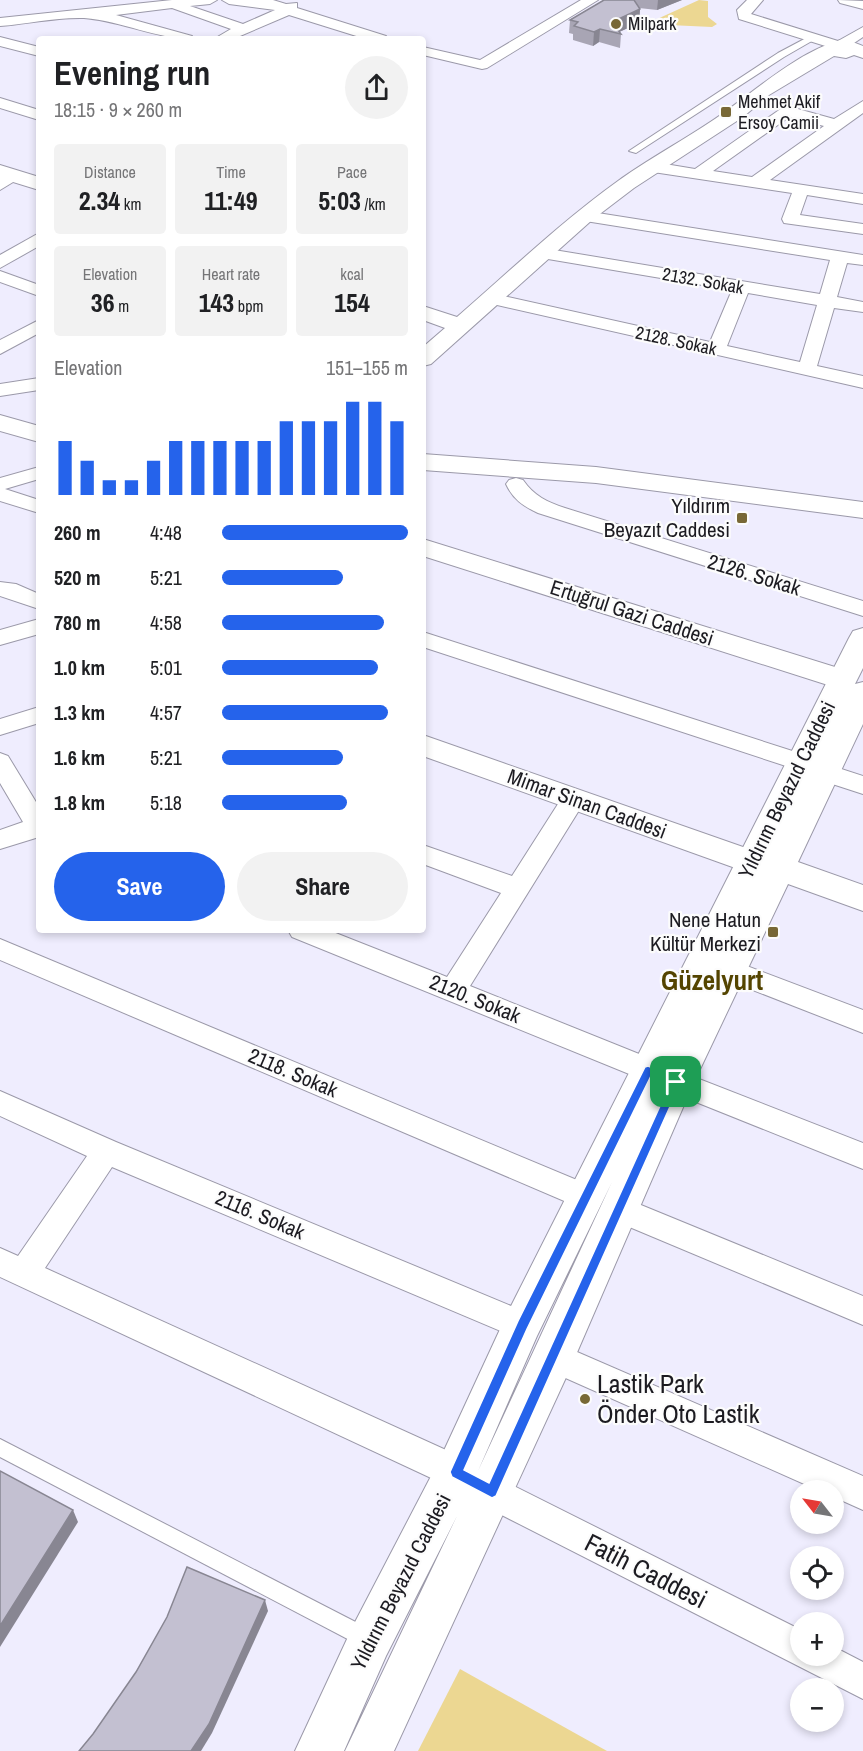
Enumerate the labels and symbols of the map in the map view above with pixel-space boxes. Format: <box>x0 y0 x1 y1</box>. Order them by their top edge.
place label: Milpark <box>628 11 677 36</box>
marker: Milpark <box>609 17 623 31</box>
place label: Mehmet Akif Ersoy Camii <box>738 89 821 135</box>
marker: Mehmet Akif Ersoy Camii <box>719 105 733 119</box>
street label: 2132. Sokak <box>661 261 746 300</box>
street label: 2128. Sokak <box>633 320 719 361</box>
place label: Yıldırım Beyazıt Caddesi <box>604 491 730 544</box>
marker: Yıldırım Beyazıt Caddesi <box>735 511 749 525</box>
street label: 2126. Sokak <box>704 547 805 602</box>
street label: Ertuğrul Gazi Caddesi <box>547 572 718 653</box>
street label: Yıldırım Beyazıd Caddesi <box>731 696 842 884</box>
street label: Mimar Sinan Caddesi <box>504 761 671 846</box>
place label: Nene Hatun Kültür Merkezi <box>650 905 761 958</box>
marker: Nene Hatun Kültür Merkezi <box>766 925 780 939</box>
district label: Güzelyurt <box>661 962 763 998</box>
street label: 2120. Sokak <box>425 967 525 1030</box>
street label: 2118. Sokak <box>244 1041 343 1104</box>
pin <box>650 1056 701 1107</box>
street label: 2116. Sokak <box>211 1183 310 1246</box>
place label: Lastik Park Önder Oto Lastik <box>597 1366 760 1431</box>
marker: Lastik Park Önder Oto Lastik <box>578 1392 592 1406</box>
north arrow <box>790 1480 844 1534</box>
street label: Yıldırım Beyazıd Caddesi <box>343 1488 458 1675</box>
street label: Fatih Caddesi <box>579 1525 713 1616</box>

